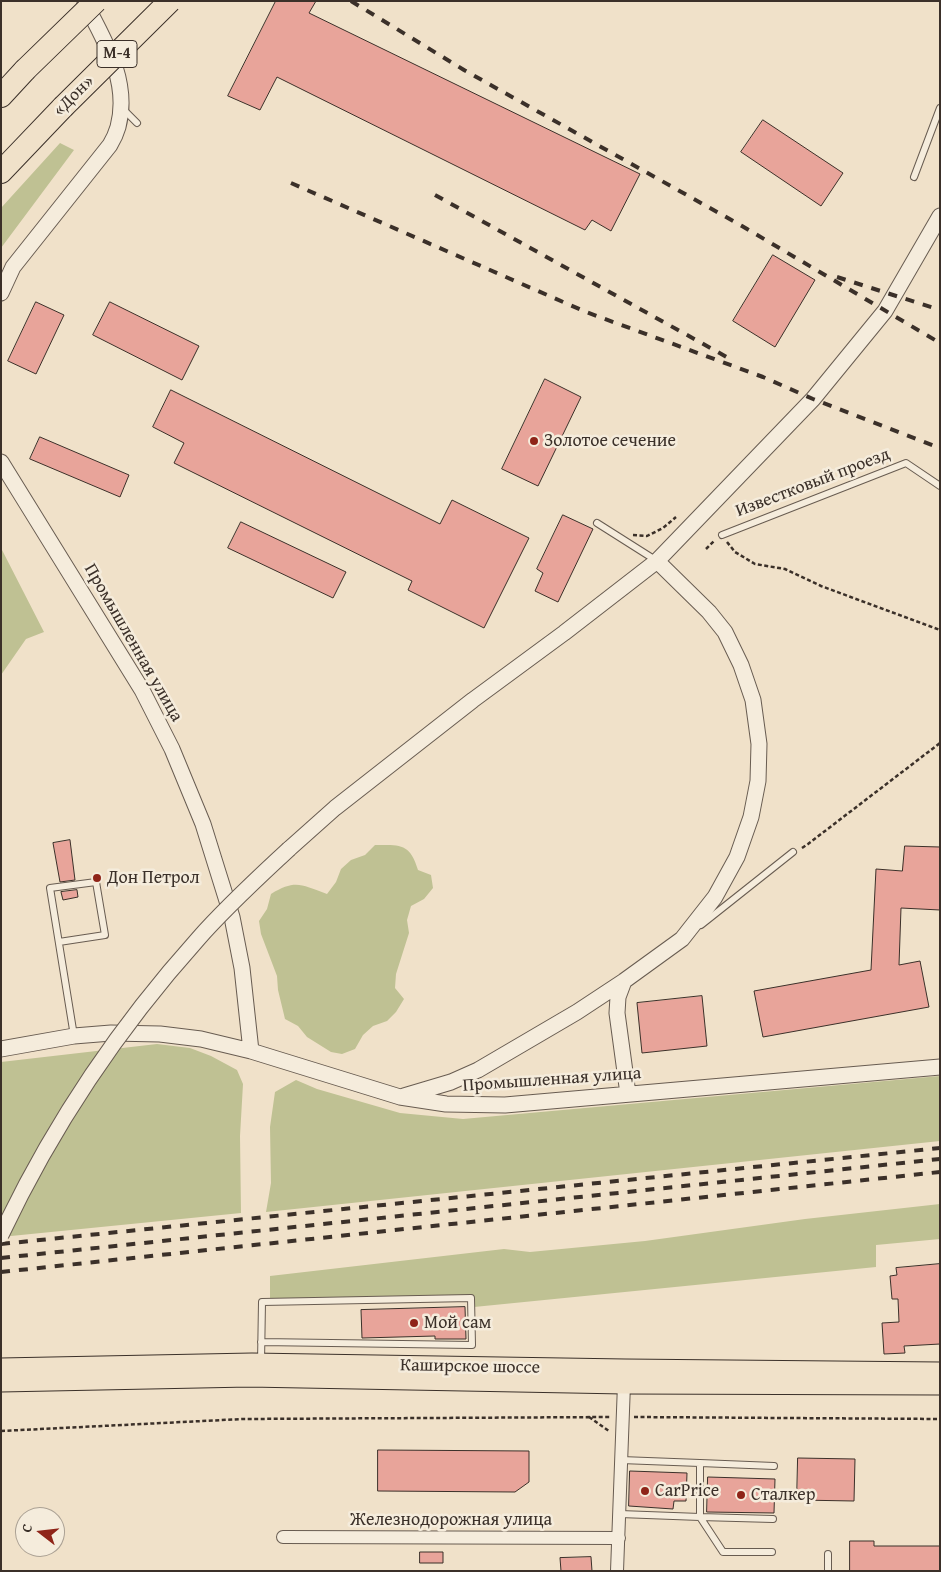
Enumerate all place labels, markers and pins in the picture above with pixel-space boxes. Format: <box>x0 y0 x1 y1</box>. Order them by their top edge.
place label: Золотое сечение <box>544 430 676 452</box>
marker: Золотое сечение <box>528 435 540 447</box>
place label: Дон Петрол <box>107 867 200 889</box>
marker: Дон Петрол <box>91 872 103 884</box>
place label: Мой сам <box>424 1312 491 1334</box>
marker: Мой сам <box>408 1317 420 1329</box>
place label: CarPrice <box>655 1480 719 1502</box>
place label: Сталкер <box>751 1484 816 1506</box>
marker: CarPrice <box>639 1485 651 1497</box>
marker: Сталкер <box>735 1489 747 1501</box>

